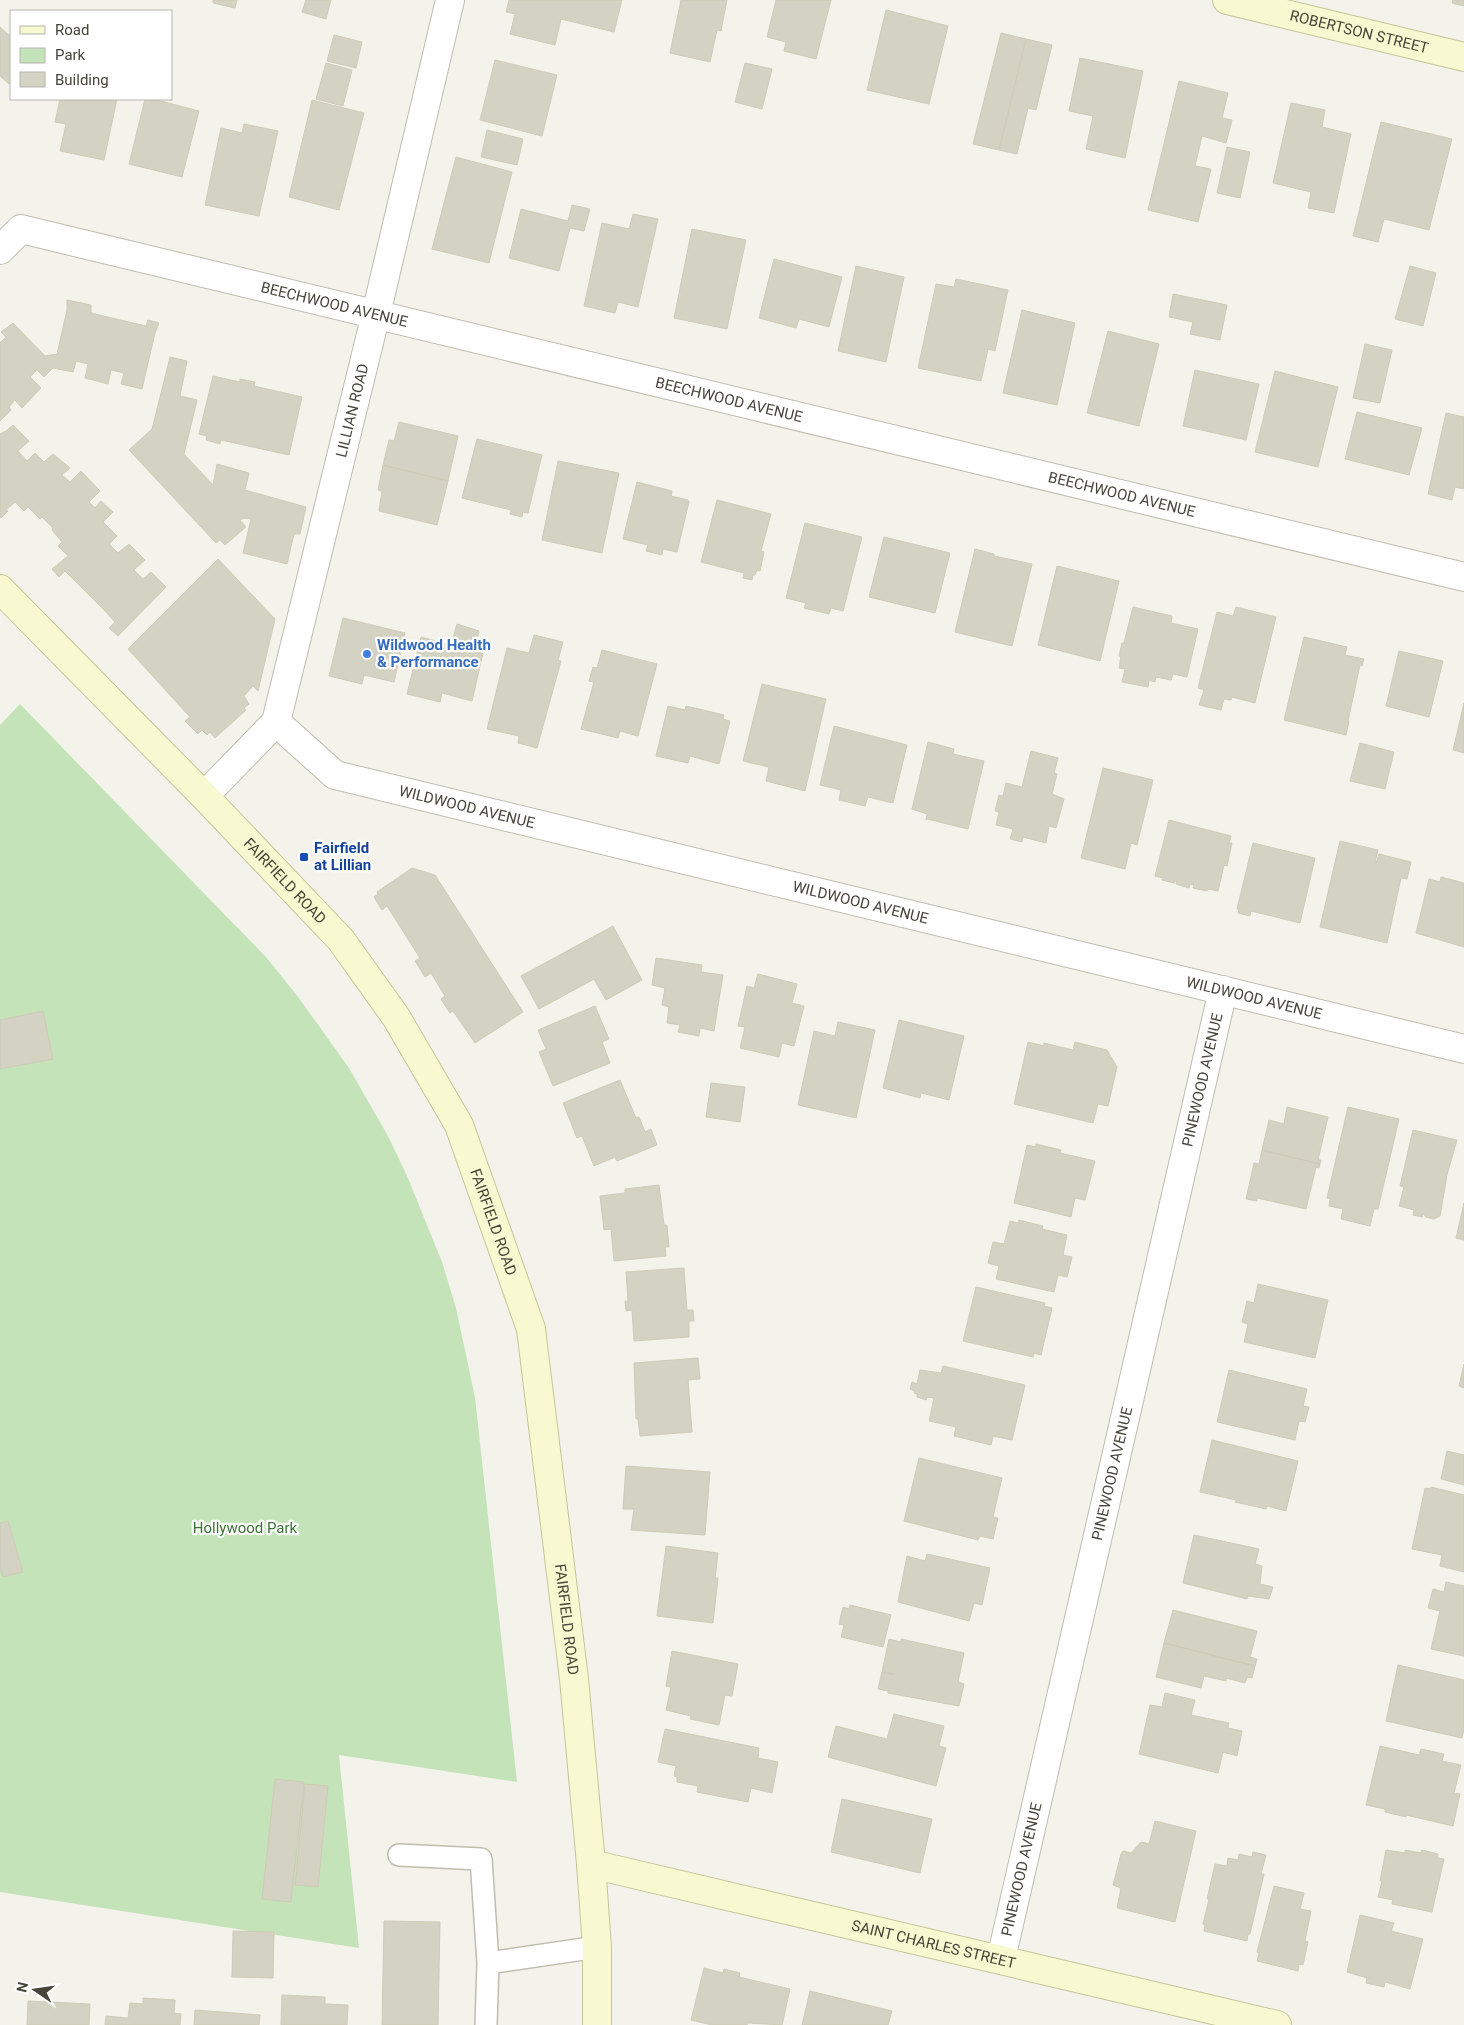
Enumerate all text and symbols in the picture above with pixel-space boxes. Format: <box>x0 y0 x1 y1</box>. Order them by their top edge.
street label: ROBERTSON STREET <box>1288 6 1430 57</box>
legend <box>10 10 172 100</box>
text: Road <box>55 21 89 39</box>
text: Park <box>55 46 86 64</box>
text: Building <box>55 71 109 89</box>
street label: BEECHWOOD AVENUE <box>259 278 410 331</box>
street label: LILLIAN ROAD <box>332 362 373 459</box>
street label: BEECHWOOD AVENUE <box>654 373 805 426</box>
street label: BEECHWOOD AVENUE <box>1046 468 1198 521</box>
place label: Wildwood Health & Performance <box>377 636 491 671</box>
marker: Wildwood Health & Performance <box>361 648 373 660</box>
street label: WILDWOOD AVENUE <box>397 782 537 832</box>
street label: FAIRFIELD ROAD <box>240 834 330 928</box>
place label: Fairfield at Lillian <box>314 839 371 874</box>
marker: Fairfield at Lillian <box>298 851 310 863</box>
street label: WILDWOOD AVENUE <box>791 877 931 928</box>
street label: WILDWOOD AVENUE <box>1184 973 1324 1023</box>
street label: PINEWOOD AVENUE <box>1178 1011 1227 1148</box>
street label: FAIRFIELD ROAD <box>466 1166 520 1278</box>
street label: PINEWOOD AVENUE <box>1088 1405 1136 1542</box>
park label: Hollywood Park <box>193 1519 298 1537</box>
street label: FAIRFIELD ROAD <box>551 1563 582 1676</box>
street label: PINEWOOD AVENUE <box>998 1800 1046 1938</box>
street label: SAINT CHARLES STREET <box>850 1916 1018 1972</box>
north arrow <box>10 1965 60 2015</box>
text: N <box>13 1980 31 1994</box>

